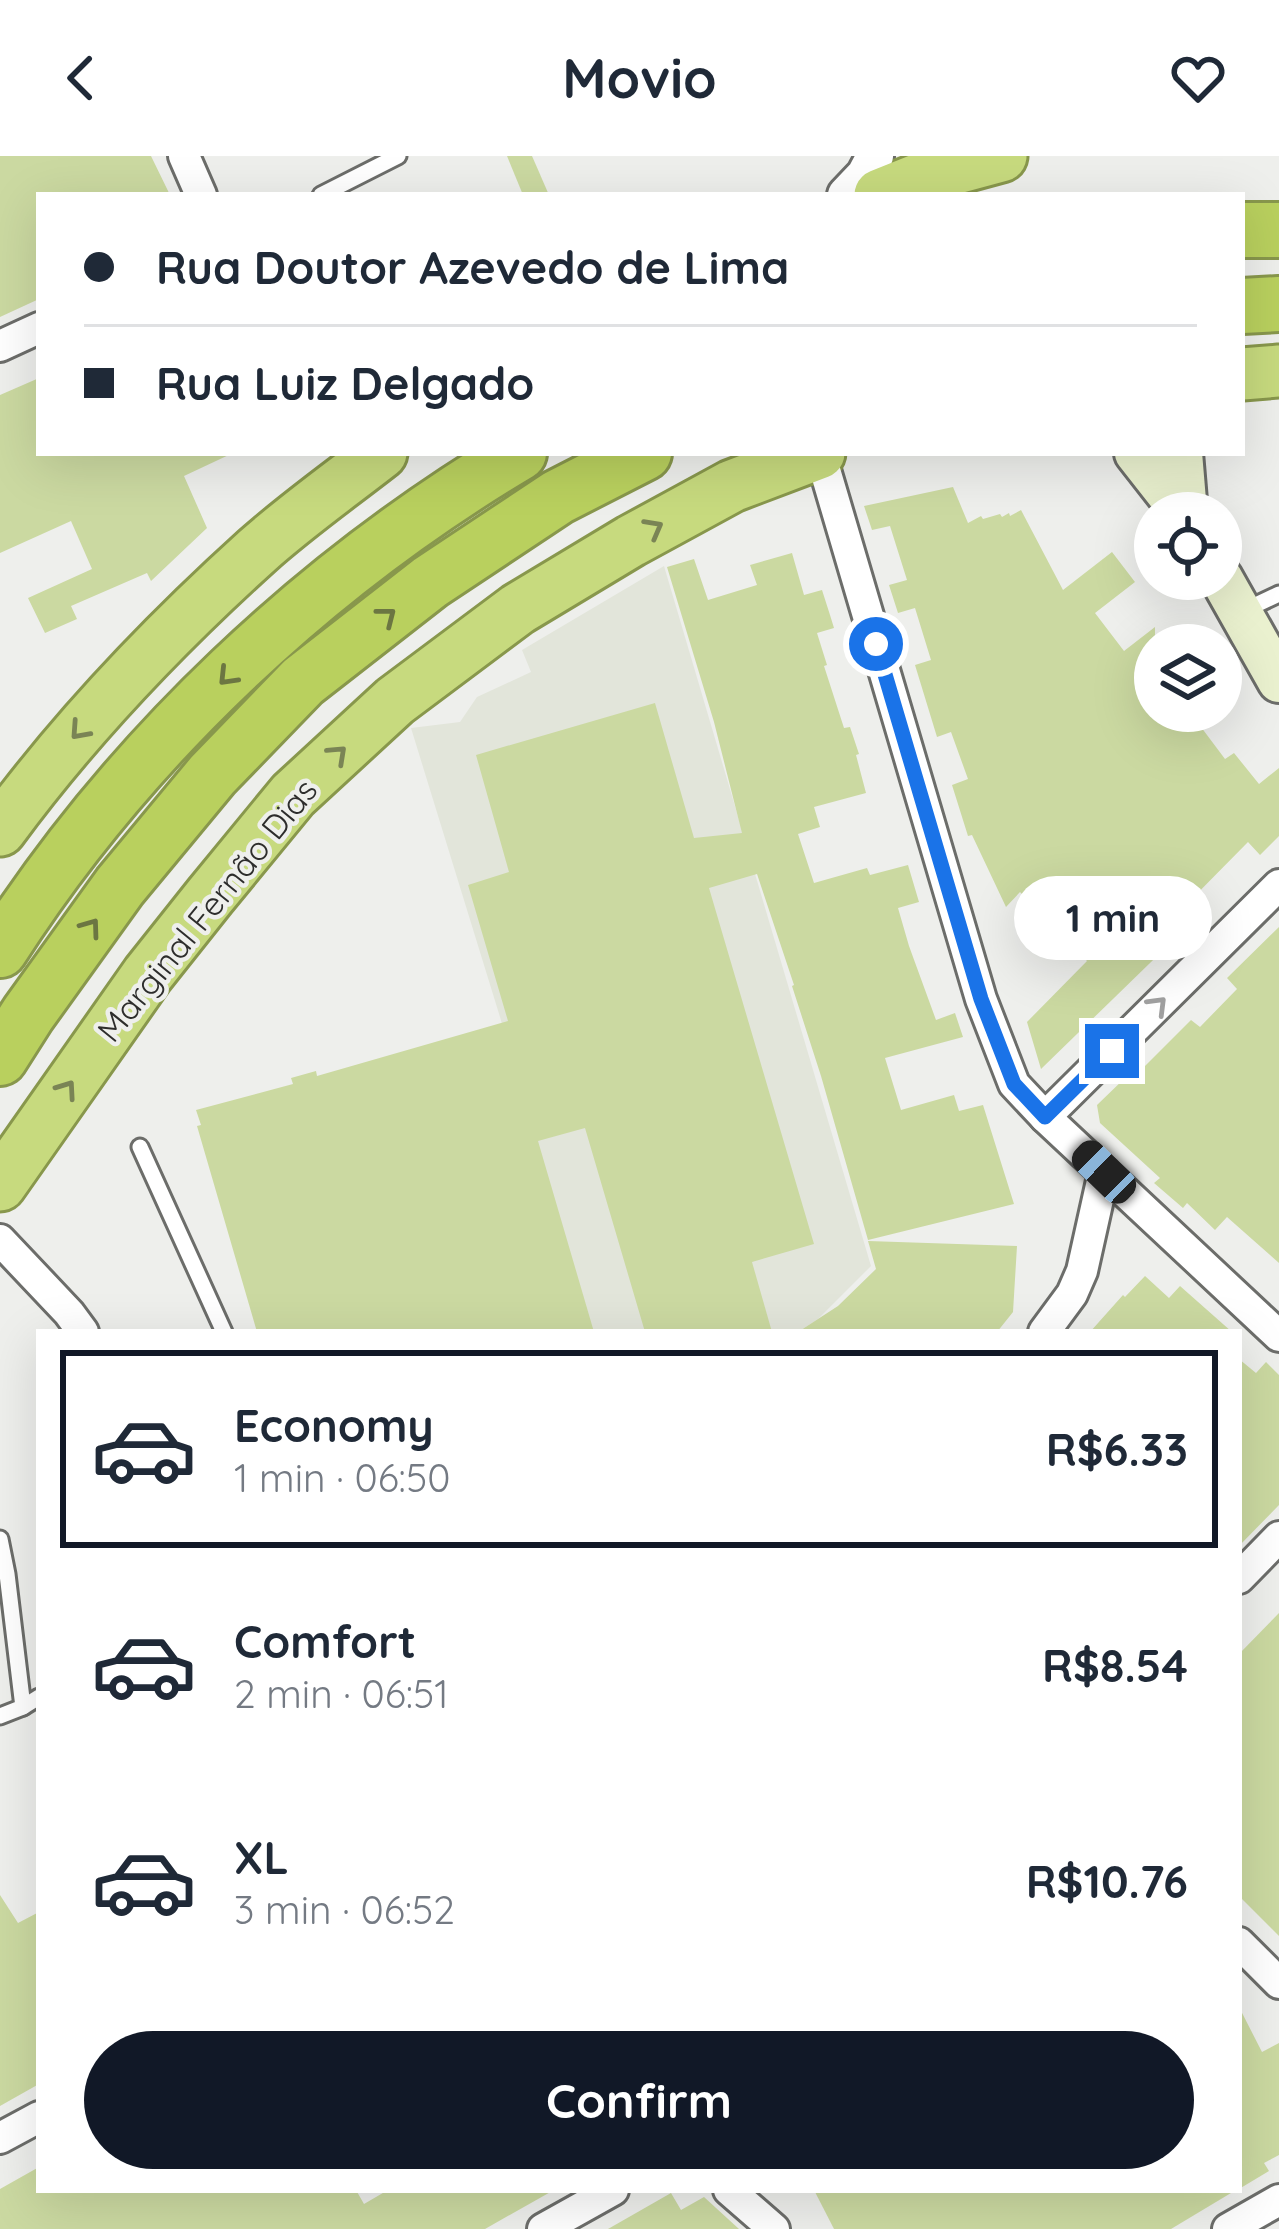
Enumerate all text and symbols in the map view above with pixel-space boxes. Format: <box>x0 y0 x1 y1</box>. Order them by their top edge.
text: Movio <box>562 44 717 112</box>
icon: back <box>48 45 114 111</box>
icon: heart <box>1165 45 1231 111</box>
text: Rua Doutor Azevedo de Lima <box>156 239 789 295</box>
text: Rua Luiz Delgado <box>156 355 534 411</box>
map controls <box>1134 492 1242 732</box>
button: locate <box>1134 492 1242 600</box>
one-way arrow <box>642 520 663 543</box>
one-way arrow <box>374 609 396 630</box>
route start <box>849 617 903 671</box>
button: layers <box>1134 624 1242 732</box>
one-way arrow <box>219 663 241 685</box>
one-way arrow <box>72 718 93 739</box>
one-way arrow <box>324 746 345 768</box>
street label: Marginal Fernão Dias <box>88 770 325 1050</box>
callout: 1 min <box>1013 877 1211 961</box>
text: 1 min <box>1066 893 1160 942</box>
one-way arrow <box>76 919 98 940</box>
one-way arrow <box>1144 997 1166 1019</box>
route end <box>1085 1024 1139 1078</box>
one-way arrow <box>52 1081 74 1102</box>
car <box>1066 1134 1142 1210</box>
icon: car <box>90 1395 198 1503</box>
text: Economy <box>234 1397 434 1453</box>
text: R$6.33 <box>1046 1421 1188 1477</box>
text: 1 min · 06:50 <box>234 1453 450 1502</box>
icon: car <box>90 1611 198 1719</box>
text: Comfort <box>234 1613 416 1669</box>
text: R$8.54 <box>1042 1637 1188 1693</box>
text: 2 min · 06:51 <box>234 1669 449 1718</box>
icon: car <box>90 1827 198 1935</box>
text: XL <box>234 1829 289 1885</box>
text: R$10.76 <box>1026 1853 1188 1909</box>
text: 3 min · 06:52 <box>234 1885 455 1934</box>
button: Confirm <box>84 2031 1194 2169</box>

